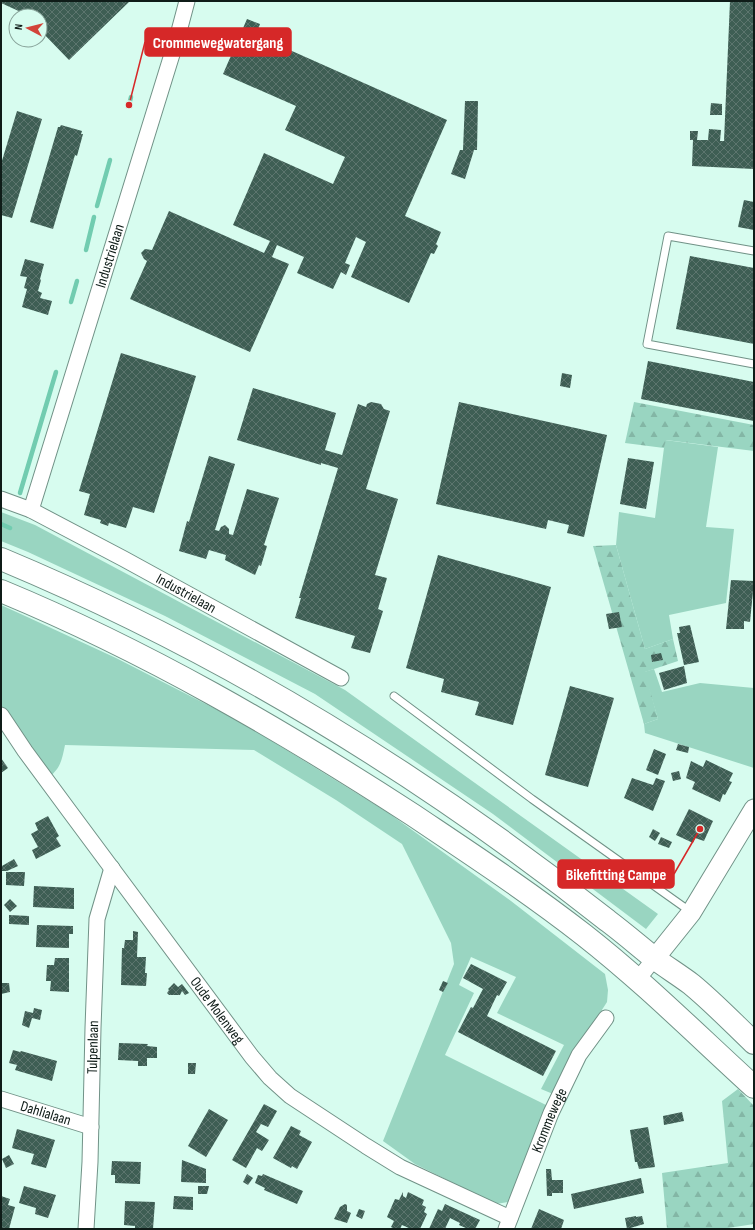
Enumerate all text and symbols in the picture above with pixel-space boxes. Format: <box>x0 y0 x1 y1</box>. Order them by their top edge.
north arrow <box>8 8 48 48</box>
text: N <box>12 23 25 31</box>
callout: Crommewegwatergang <box>145 28 291 56</box>
text: Crommewegwatergang <box>153 34 284 53</box>
street label: Industrielaan <box>91 222 128 290</box>
street label: Industrielaan <box>153 569 220 617</box>
callout: Bikefitting Campe <box>558 860 674 888</box>
text: Bikefitting Campe <box>566 866 667 885</box>
street label: Oude Molenweg <box>186 973 248 1048</box>
street label: Tulpenlaan <box>82 1020 103 1074</box>
street label: Krommewege <box>527 1085 571 1155</box>
street label: Dahlialaan <box>18 1096 74 1130</box>

